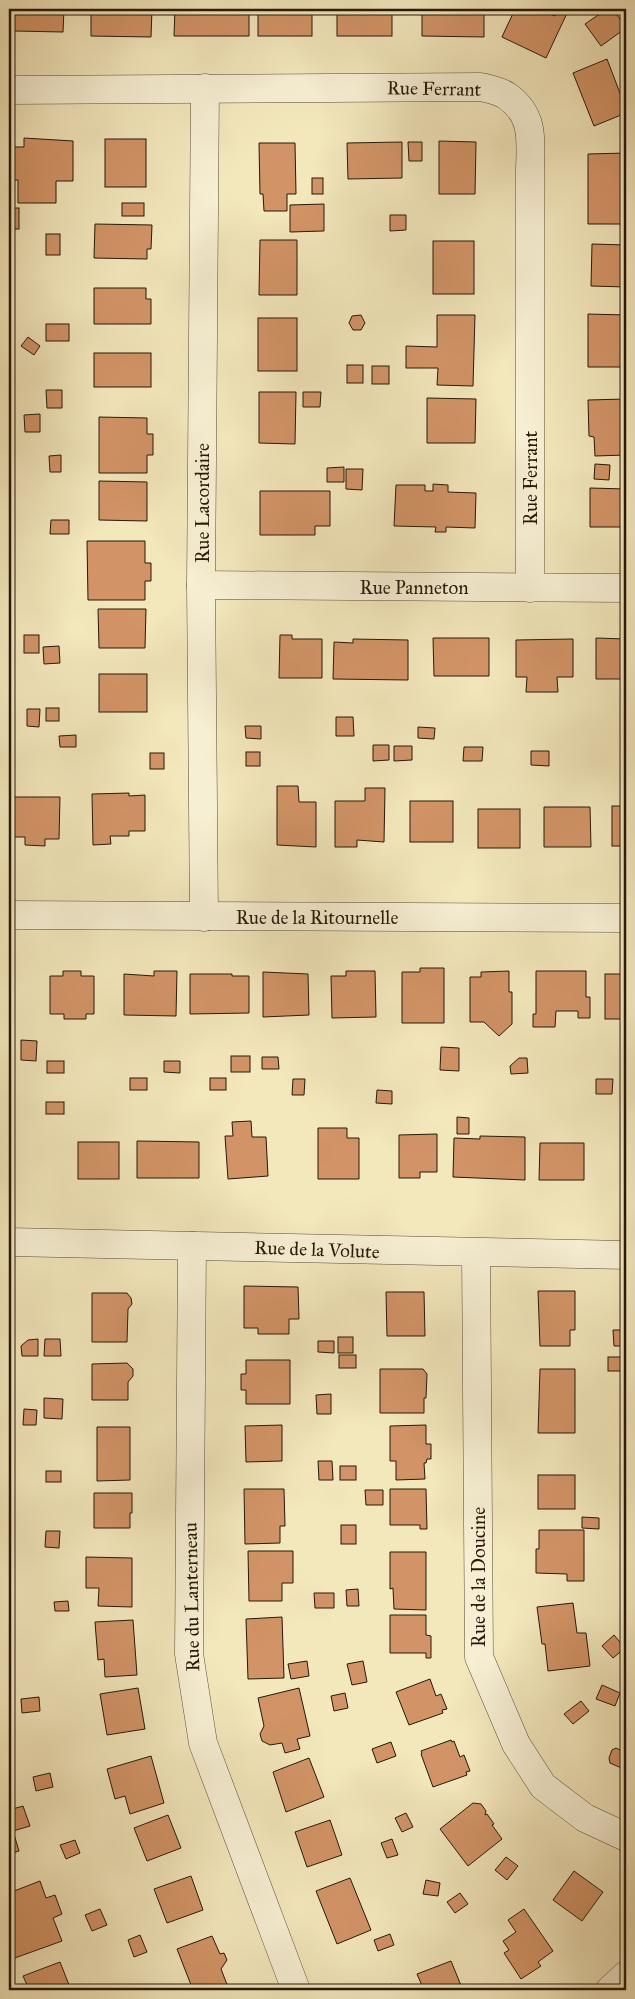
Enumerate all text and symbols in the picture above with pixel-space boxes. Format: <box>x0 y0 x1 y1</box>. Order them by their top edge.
street label: Rue Ferrant <box>387 76 482 101</box>
street label: Rue Ferrant <box>519 431 542 525</box>
street label: Rue Lacordaire <box>191 443 214 563</box>
street label: Rue Panneton <box>359 576 469 599</box>
street label: Rue de la Ritournelle <box>236 906 398 929</box>
street label: Rue de la Volute <box>254 1236 380 1263</box>
street label: Rue de la Doucine <box>467 1507 490 1647</box>
street label: Rue du Lanterneau <box>179 1522 204 1672</box>

